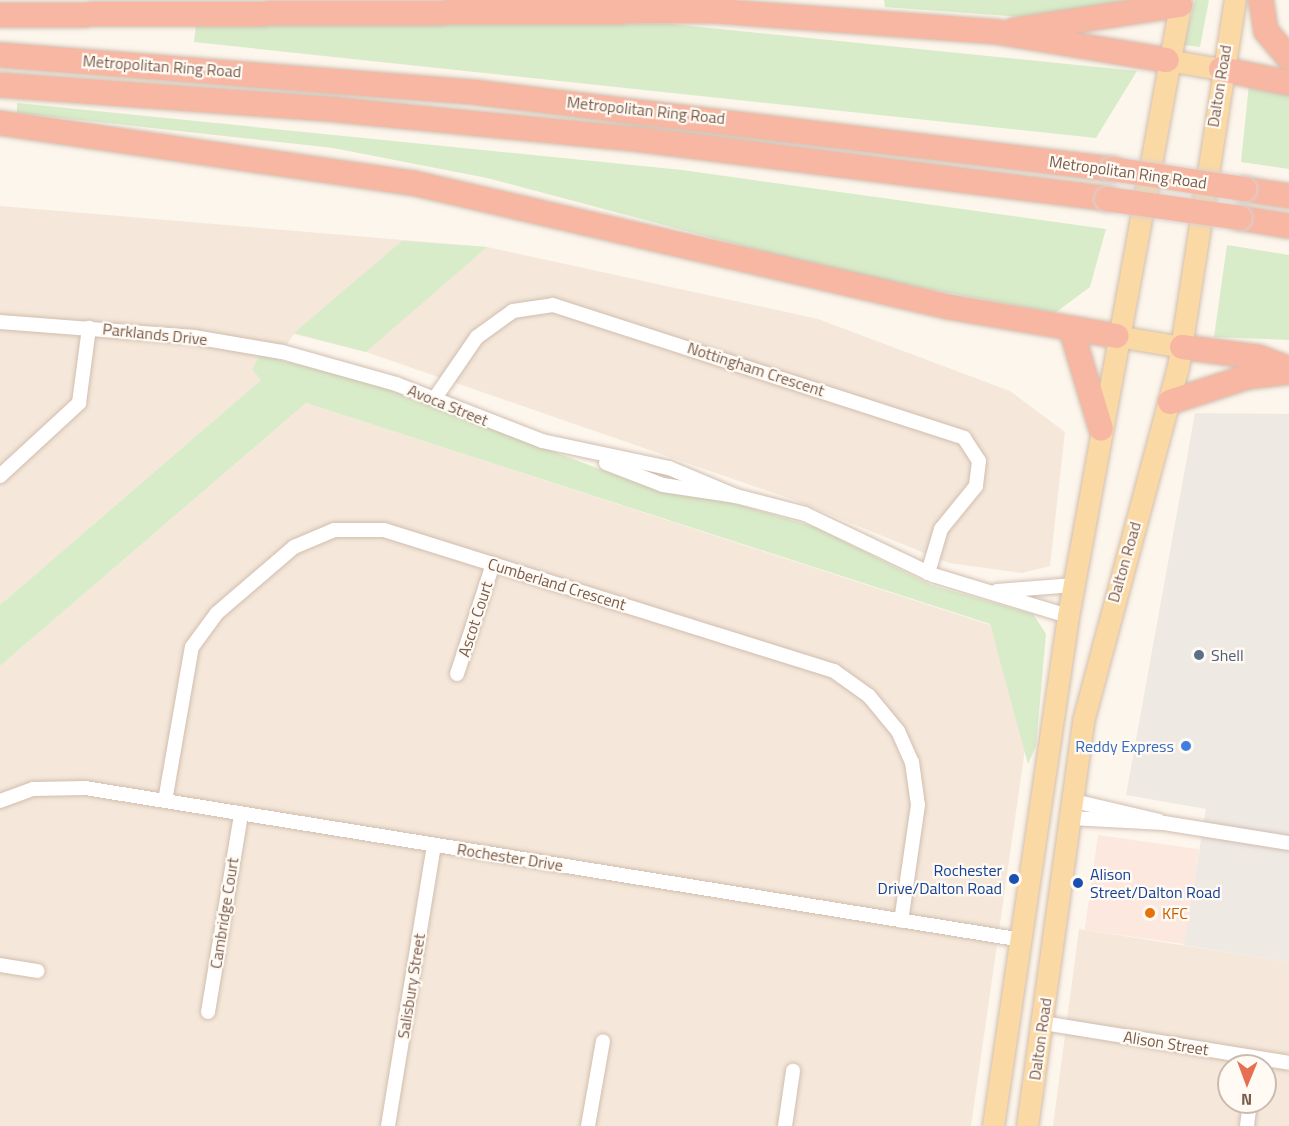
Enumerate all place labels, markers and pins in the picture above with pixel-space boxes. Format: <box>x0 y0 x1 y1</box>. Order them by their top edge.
place label: Shell <box>1211 645 1244 665</box>
marker: Shell <box>1192 648 1206 662</box>
place label: Reddy Express <box>1075 736 1174 756</box>
marker: Reddy Express <box>1179 739 1193 753</box>
place label: Rochester Drive/Dalton Road <box>878 860 1002 898</box>
place label: Alison Street/Dalton Road <box>1090 864 1221 902</box>
marker: Rochester Drive/Dalton Road <box>1007 872 1021 886</box>
marker: Alison Street/Dalton Road <box>1071 876 1085 890</box>
place label: KFC <box>1162 903 1188 923</box>
marker: KFC <box>1143 906 1157 920</box>

